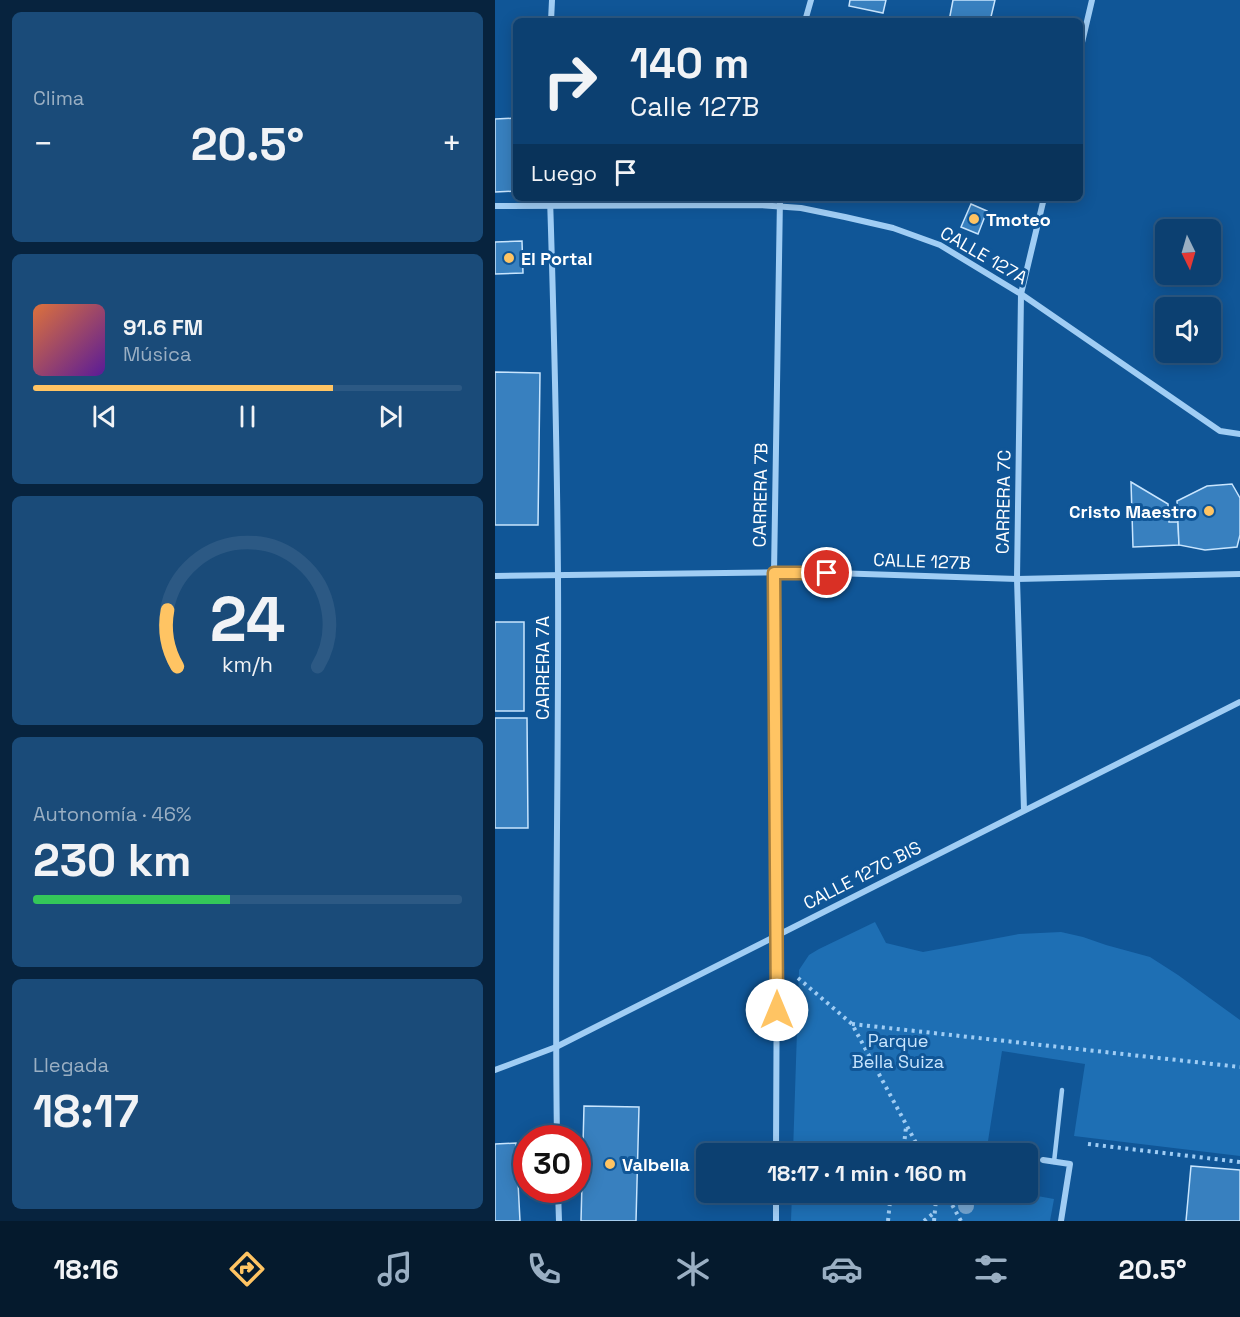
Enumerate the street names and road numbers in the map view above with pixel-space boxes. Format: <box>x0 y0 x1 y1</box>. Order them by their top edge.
street label: CALLE 127A <box>936 221 1032 289</box>
street label: CARRERA 7B <box>748 442 772 548</box>
street label: CARRERA 7C <box>991 450 1015 554</box>
street label: CALLE 127B <box>873 548 971 574</box>
street label: CARRERA 7A <box>531 616 554 720</box>
street label: CALLE 127C BIS <box>799 835 925 915</box>

